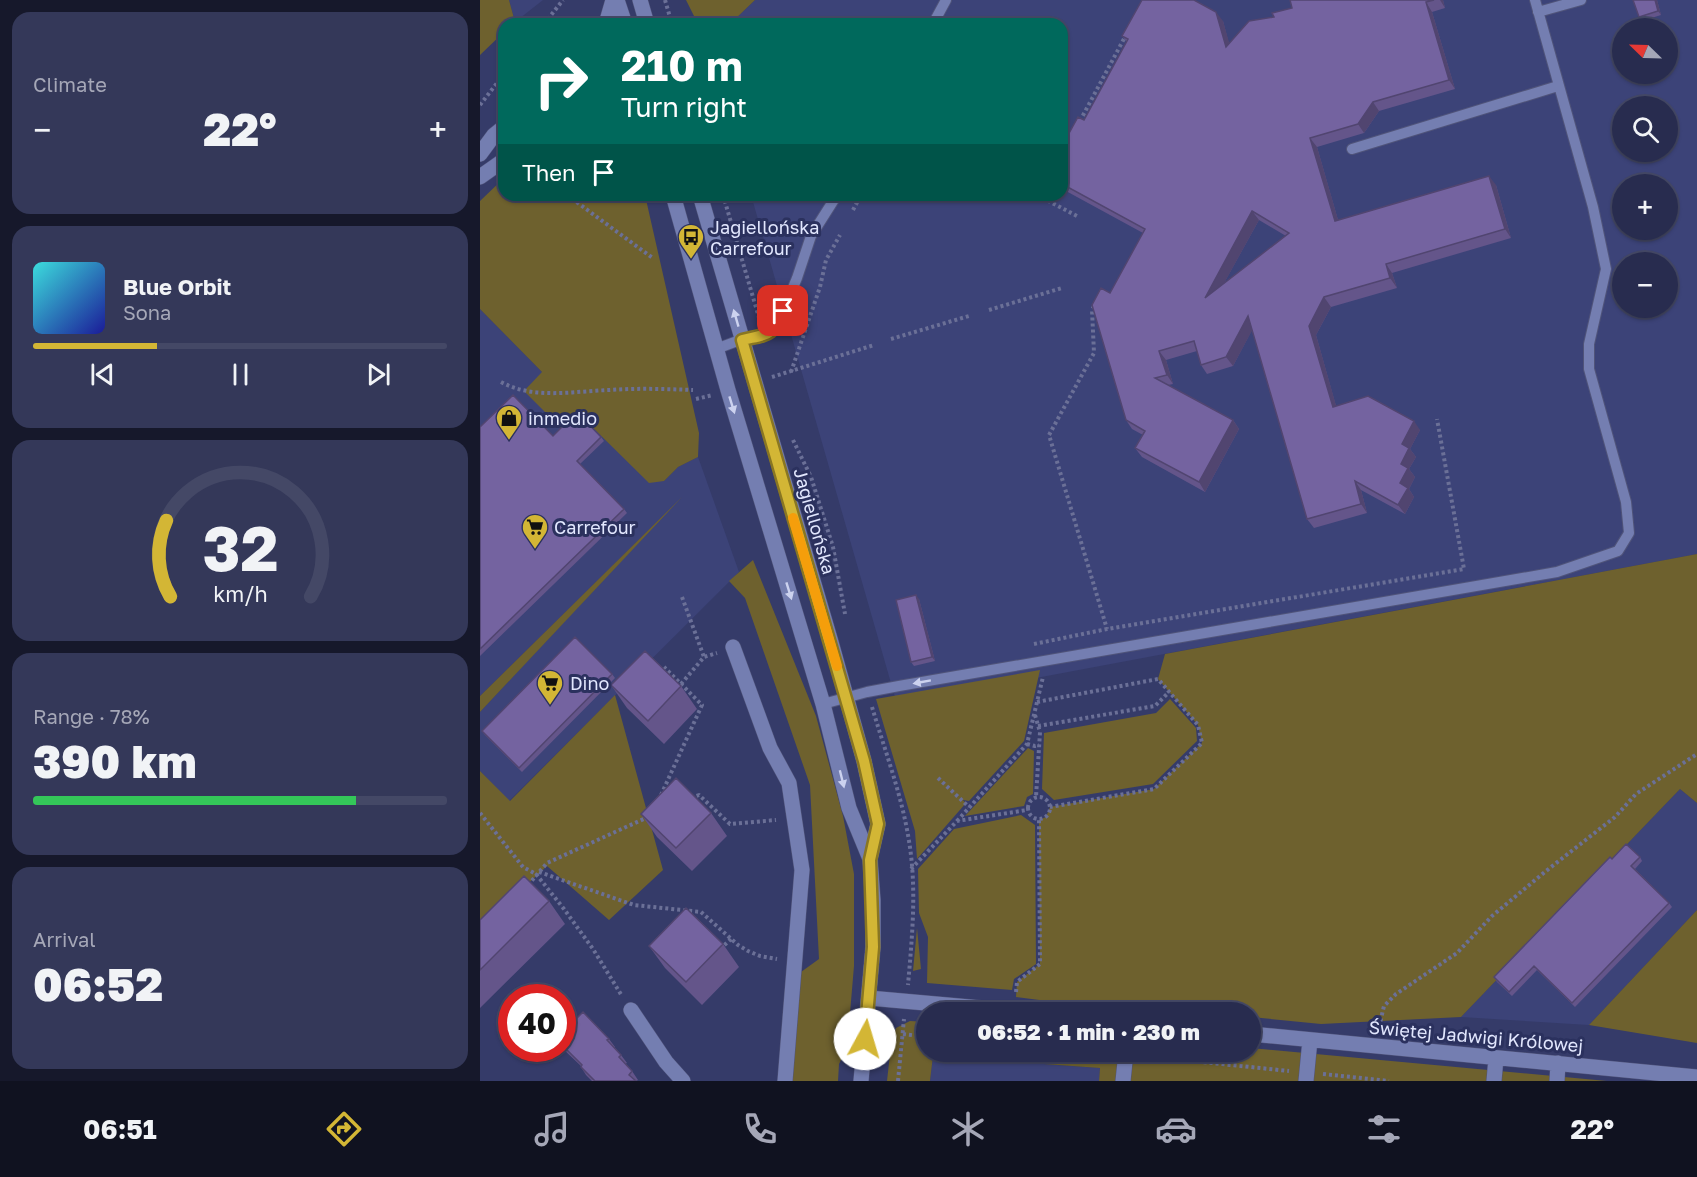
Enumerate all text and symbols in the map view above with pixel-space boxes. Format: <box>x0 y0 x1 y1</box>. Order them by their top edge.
north arrow <box>1612 18 1678 84</box>
map controls <box>1612 18 1678 318</box>
text: 210 m <box>621 40 743 90</box>
icon: right <box>522 42 600 120</box>
text: Climate <box>33 72 107 96</box>
text: Turn right <box>621 91 747 123</box>
button: search <box>1612 96 1678 162</box>
text: 22° <box>203 102 277 156</box>
text: − <box>33 110 51 149</box>
text: + <box>429 110 447 149</box>
icon: arrive <box>587 156 620 189</box>
text: Then <box>522 159 575 186</box>
button: + <box>1612 174 1678 240</box>
place label: Jagiellońska Carrefour <box>710 216 819 259</box>
bus stop icon: Jagiellońska Carrefour <box>676 222 706 260</box>
button: − <box>1612 252 1678 318</box>
text: Blue Orbit <box>123 273 231 300</box>
pin <box>757 285 808 336</box>
icon: arrive <box>766 294 799 327</box>
text: Sona <box>123 300 171 324</box>
one-way arrow <box>730 309 740 327</box>
icon: previous <box>86 358 119 391</box>
icon: pause <box>224 358 257 391</box>
icon: next <box>362 358 395 391</box>
one-way arrow <box>728 396 737 414</box>
shop icon: inmedio <box>494 403 524 441</box>
place label: inmedio <box>528 407 597 429</box>
street label: Jagiellońska <box>789 465 841 577</box>
text: 32 <box>202 511 278 586</box>
supermarket icon: Carrefour <box>520 512 550 550</box>
place label: Carrefour <box>554 516 636 538</box>
text: km/h <box>213 582 267 608</box>
one-way arrow <box>785 582 794 600</box>
supermarket icon: Dino <box>535 668 565 706</box>
place label: Dino <box>570 672 609 694</box>
one-way arrow <box>913 677 932 686</box>
text: Range · 78% <box>33 704 150 728</box>
text: 390 km <box>33 734 197 788</box>
one-way arrow <box>838 770 847 788</box>
text: Arrival <box>33 927 96 951</box>
text: 06:52 <box>33 957 163 1011</box>
speed limit sign: 40 <box>498 984 576 1062</box>
position arrow <box>833 1007 897 1071</box>
street label: Świętej Jadwigi Królowej <box>1368 1016 1584 1056</box>
text: 06:52 · 1 min · 230 m <box>977 1018 1200 1045</box>
icon: directions <box>323 1108 365 1150</box>
icon: music <box>531 1108 573 1150</box>
icon: phone <box>739 1108 781 1150</box>
icon: climate <box>947 1108 989 1150</box>
icon: car <box>1155 1108 1197 1150</box>
icon: filters <box>1363 1108 1405 1150</box>
text: 06:51 <box>83 1113 157 1145</box>
text: 22° <box>1570 1113 1614 1145</box>

